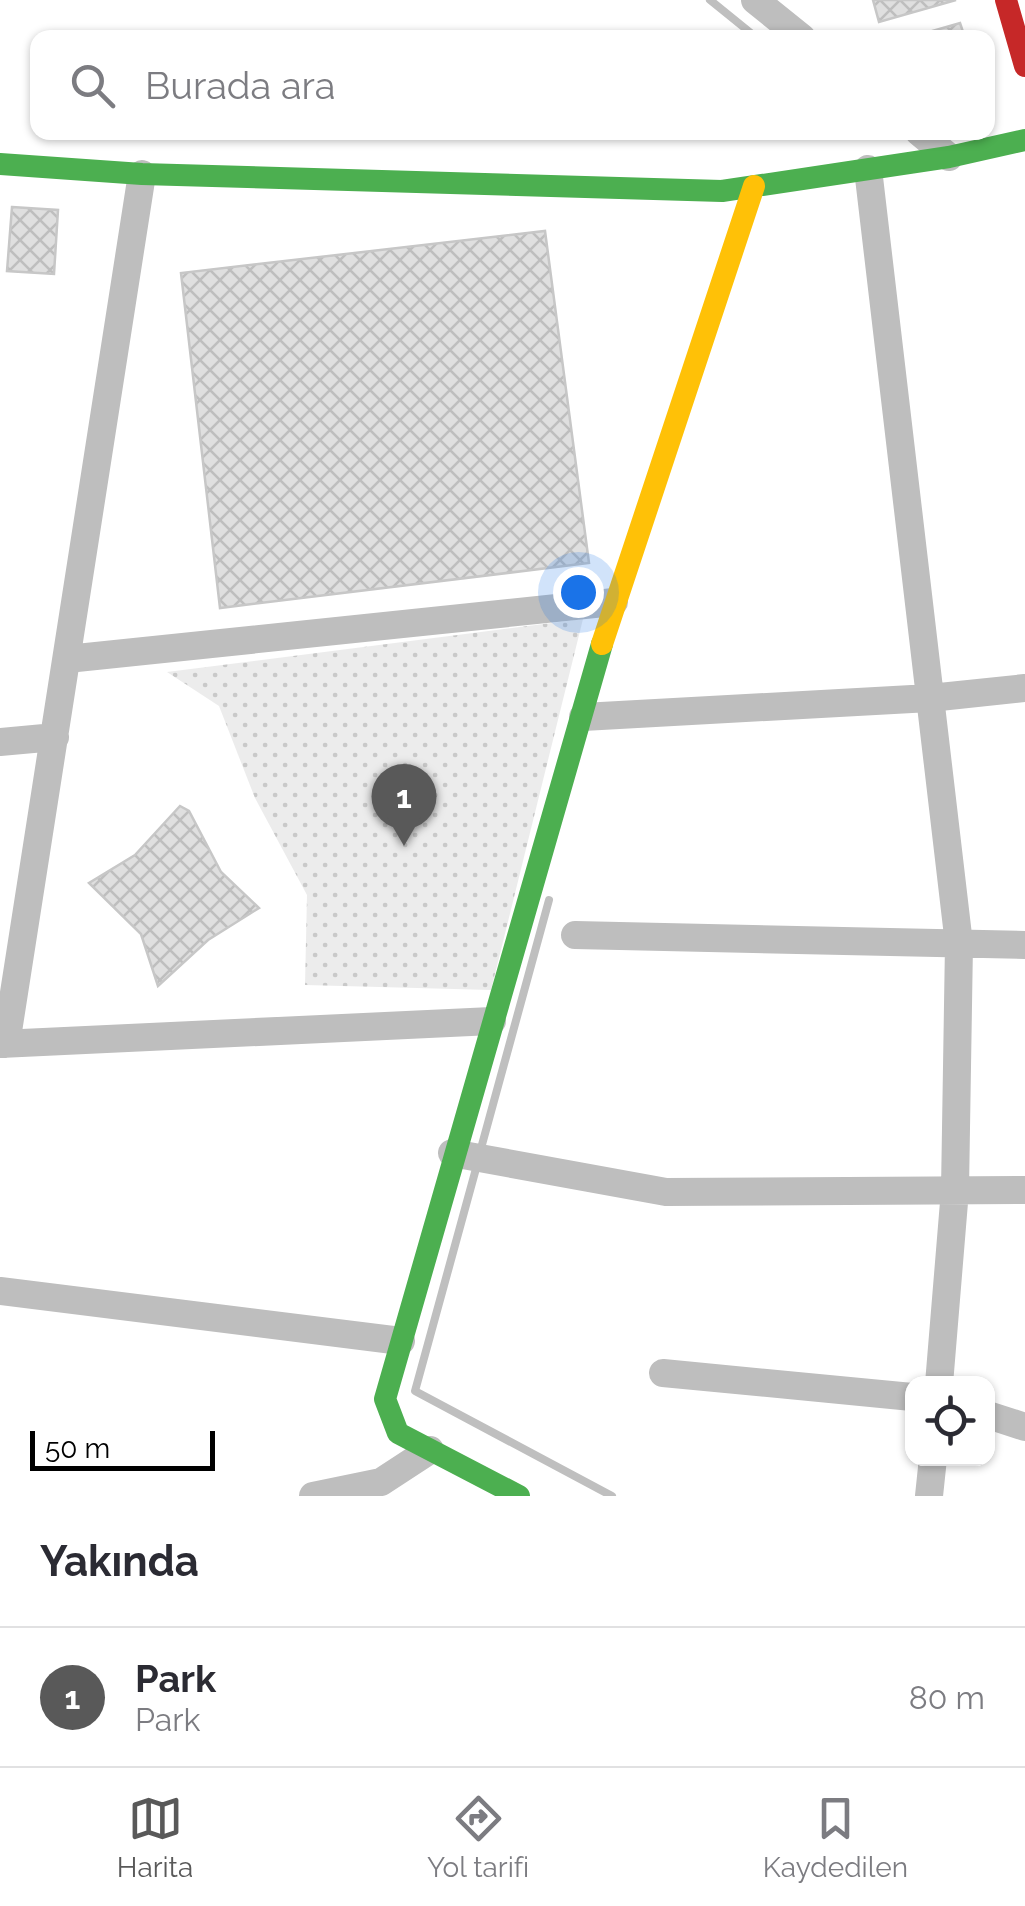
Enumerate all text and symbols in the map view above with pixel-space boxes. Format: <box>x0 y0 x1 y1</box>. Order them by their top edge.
search box <box>30 30 995 140</box>
icon: search <box>65 58 120 113</box>
text: Burada ara <box>145 63 336 108</box>
your location <box>553 567 604 618</box>
pin: 1 <box>372 764 436 846</box>
map controls <box>905 1376 995 1466</box>
button: locate <box>905 1376 995 1466</box>
scale bar <box>30 1426 215 1470</box>
text: 50 m <box>45 1432 110 1465</box>
text: Yakında <box>40 1537 199 1586</box>
text: Park <box>135 1656 216 1701</box>
text: 1 <box>65 1679 80 1716</box>
text: 80 m <box>909 1679 985 1716</box>
text: Park <box>135 1701 200 1738</box>
tab: Harita <box>117 1791 193 1884</box>
tab: Yol tarifi <box>427 1791 529 1884</box>
tab: Kaydedilen <box>763 1791 908 1884</box>

